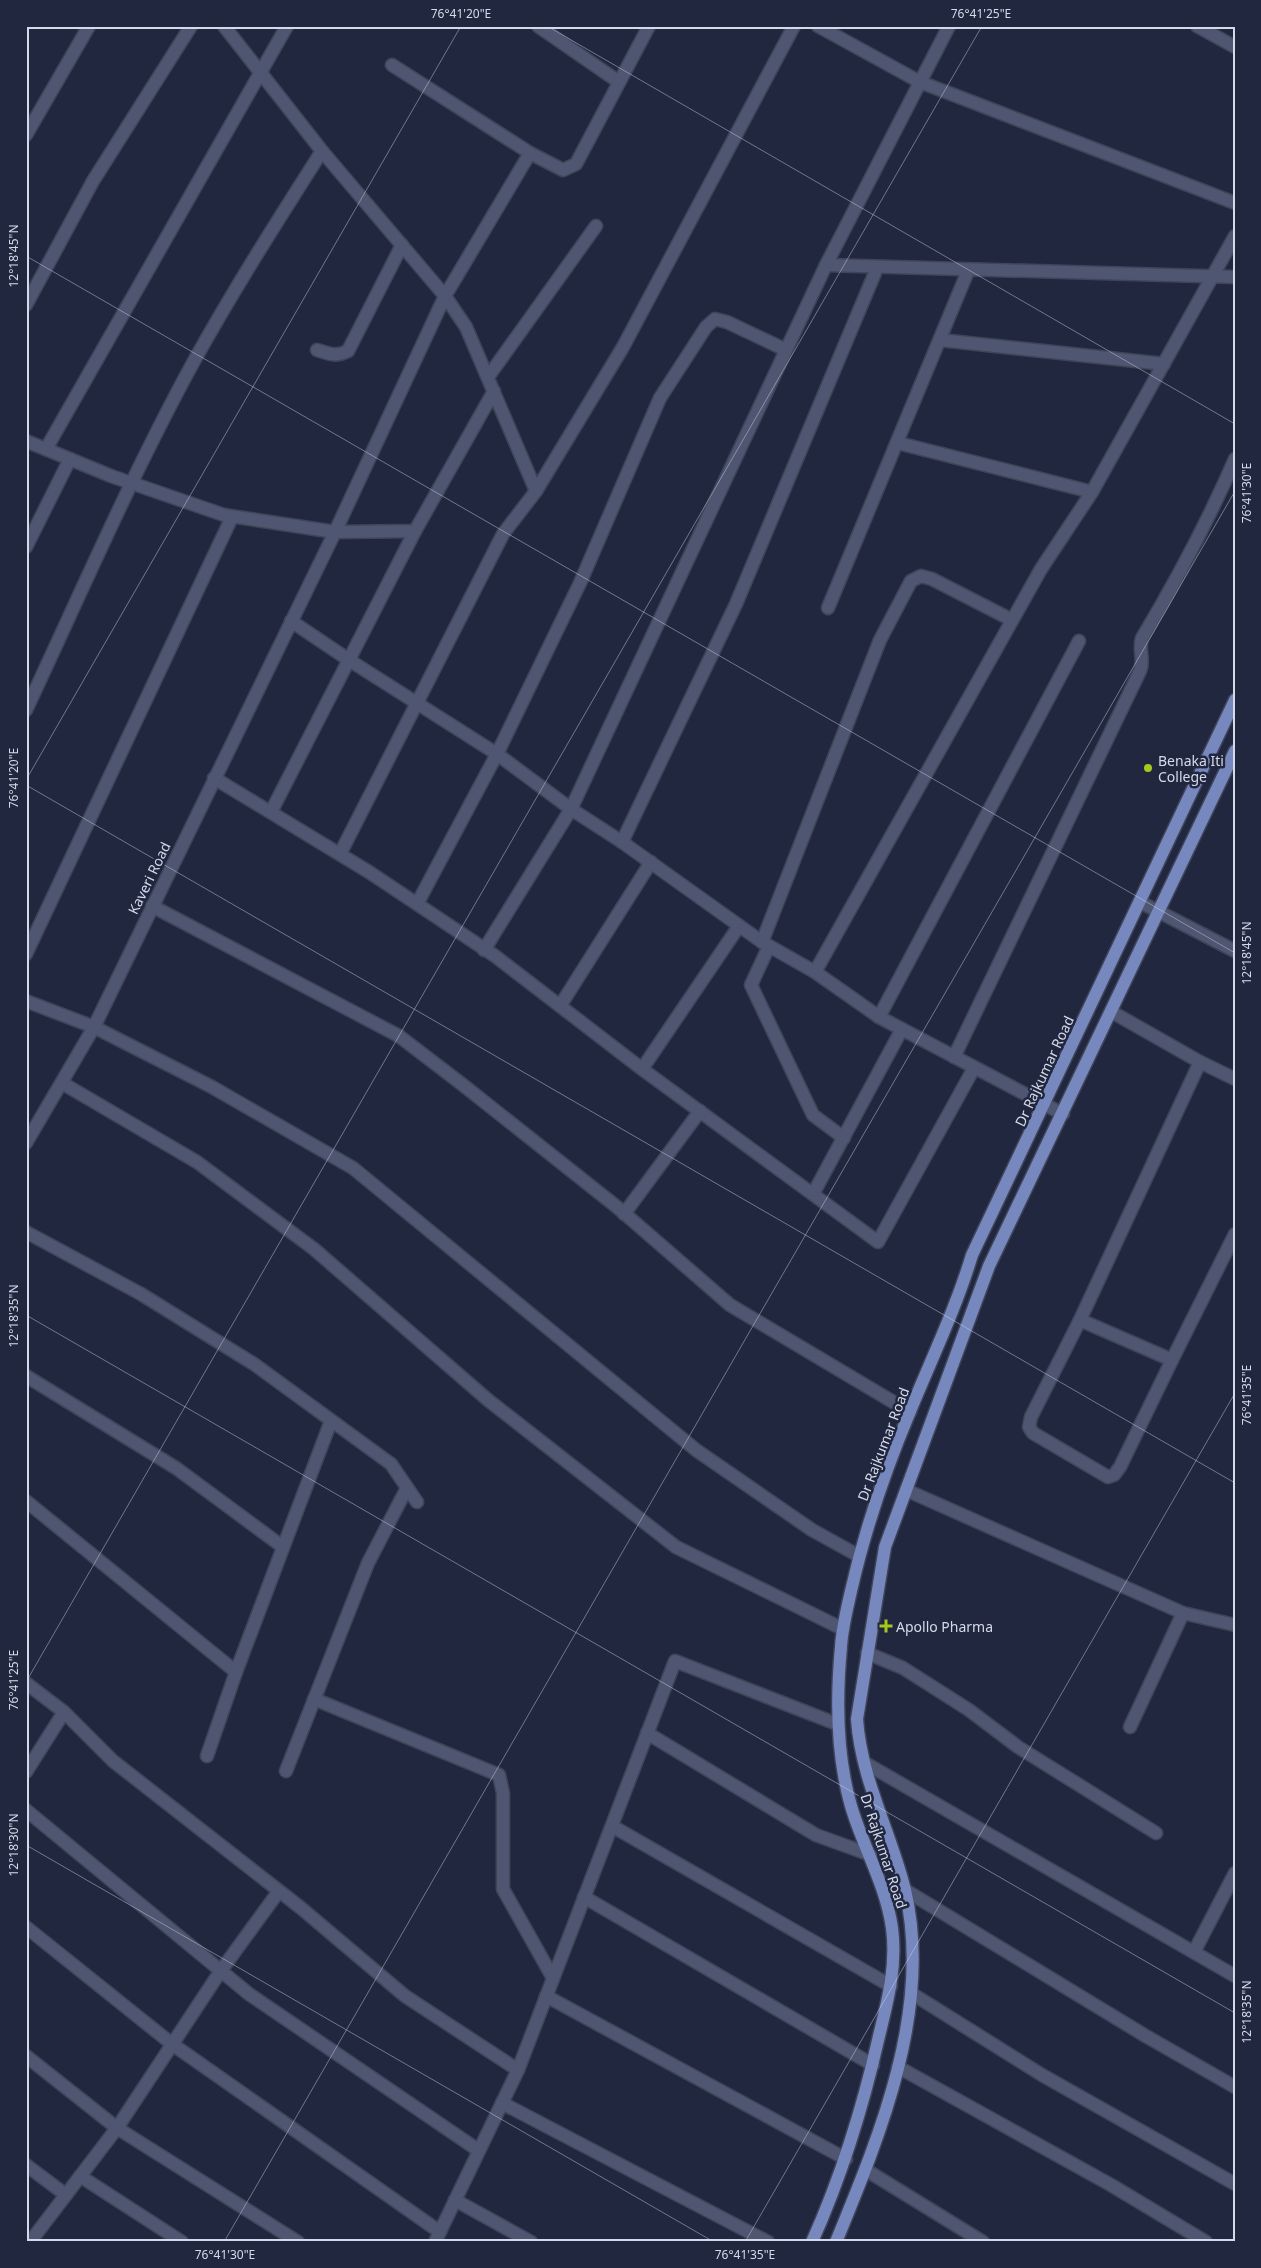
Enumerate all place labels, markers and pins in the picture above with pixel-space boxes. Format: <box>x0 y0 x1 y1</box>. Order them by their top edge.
place label: Benaka Iti College <box>1158 751 1224 786</box>
marker: Benaka Iti College <box>1142 762 1154 774</box>
place label: Apollo Pharma <box>896 1617 993 1636</box>
marker: Apollo Pharma <box>880 1620 892 1632</box>

